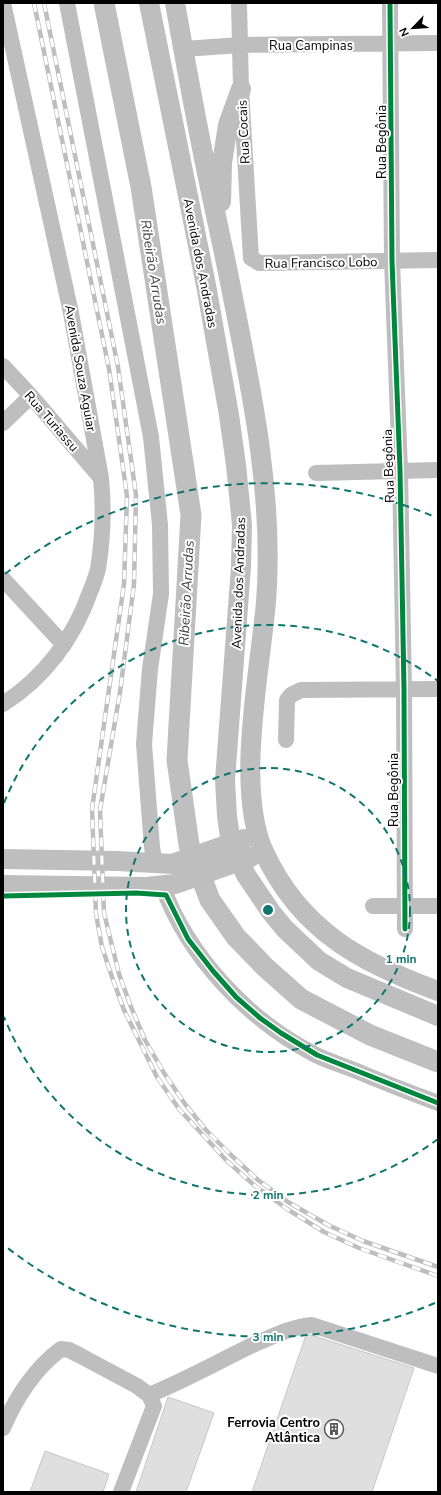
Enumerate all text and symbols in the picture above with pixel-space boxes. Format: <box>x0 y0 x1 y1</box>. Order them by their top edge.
north arrow <box>393 8 433 48</box>
text: N <box>396 25 413 39</box>
street label: Rua Campinas <box>269 37 353 55</box>
street label: Rua Cocais <box>233 100 255 164</box>
street label: Rua Begônia <box>373 105 391 179</box>
street label: Avenida dos Andradas <box>179 197 221 330</box>
water label: Ribeirão Arrudas <box>136 218 171 326</box>
street label: Rua Francisco Lobo <box>264 253 378 273</box>
street label: Avenida Souza Aguiar <box>60 303 100 433</box>
street label: Rua Turiassu <box>20 388 83 456</box>
street label: Rua Begônia <box>379 429 399 503</box>
street label: Avenida dos Andradas <box>228 517 250 649</box>
water label: Ribeirão Arrudas <box>174 540 199 646</box>
street label: Rua Begônia <box>385 753 403 827</box>
centre of rings <box>261 903 275 917</box>
text: 1 min <box>385 951 417 967</box>
text: 2 min <box>252 1187 284 1203</box>
text: 3 min <box>252 1329 284 1345</box>
place label: Ferrovia Centro Atlântica <box>227 1414 320 1447</box>
building icon: Ferrovia Centro Atlântica <box>323 1418 345 1440</box>

